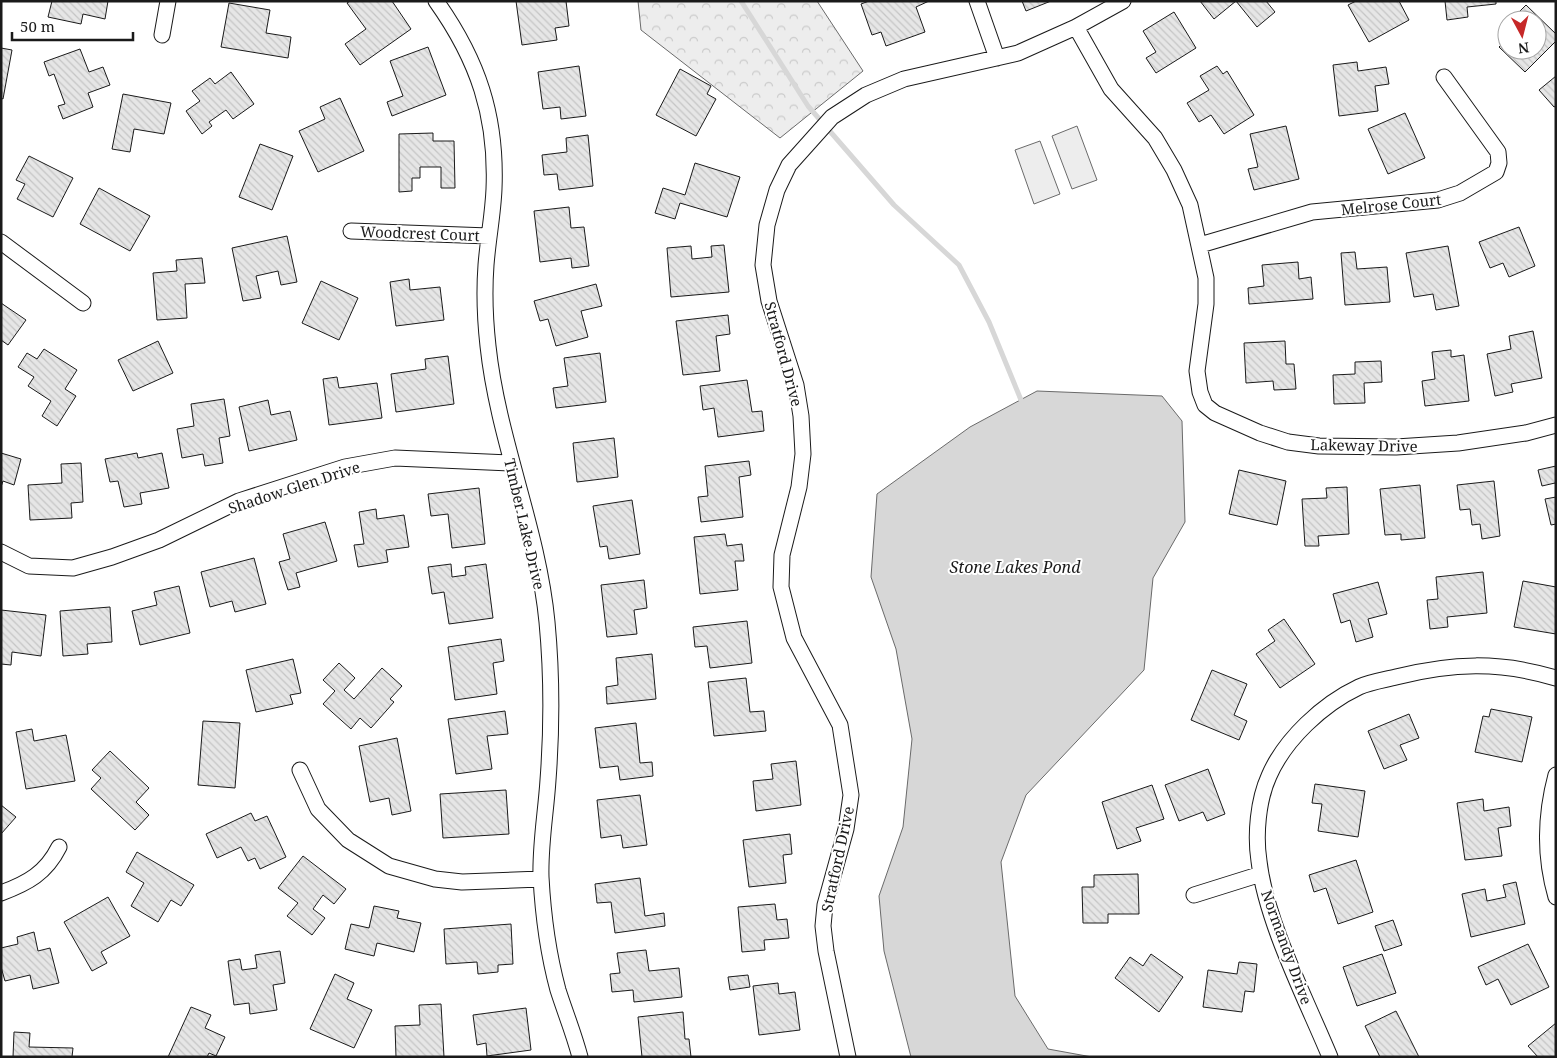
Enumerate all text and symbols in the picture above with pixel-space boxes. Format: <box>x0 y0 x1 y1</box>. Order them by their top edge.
scale bar <box>12 10 134 42</box>
north arrow <box>1497 10 1547 60</box>
text: 50 m <box>20 16 55 36</box>
text: N <box>1517 38 1530 59</box>
street label: Melrose Court <box>1340 189 1442 219</box>
street label: Woodcrest Court <box>360 221 480 245</box>
street label: Stratford Drive <box>760 299 808 409</box>
street label: Lakeway Drive <box>1310 434 1418 456</box>
street label: Shadow Glen Drive <box>226 456 362 518</box>
street label: Timber Lake Drive <box>500 456 550 592</box>
water label: Stone Lakes Pond <box>950 556 1081 578</box>
street label: Stratford Drive <box>816 804 858 914</box>
street label: Normandy Drive <box>1257 887 1317 1007</box>

